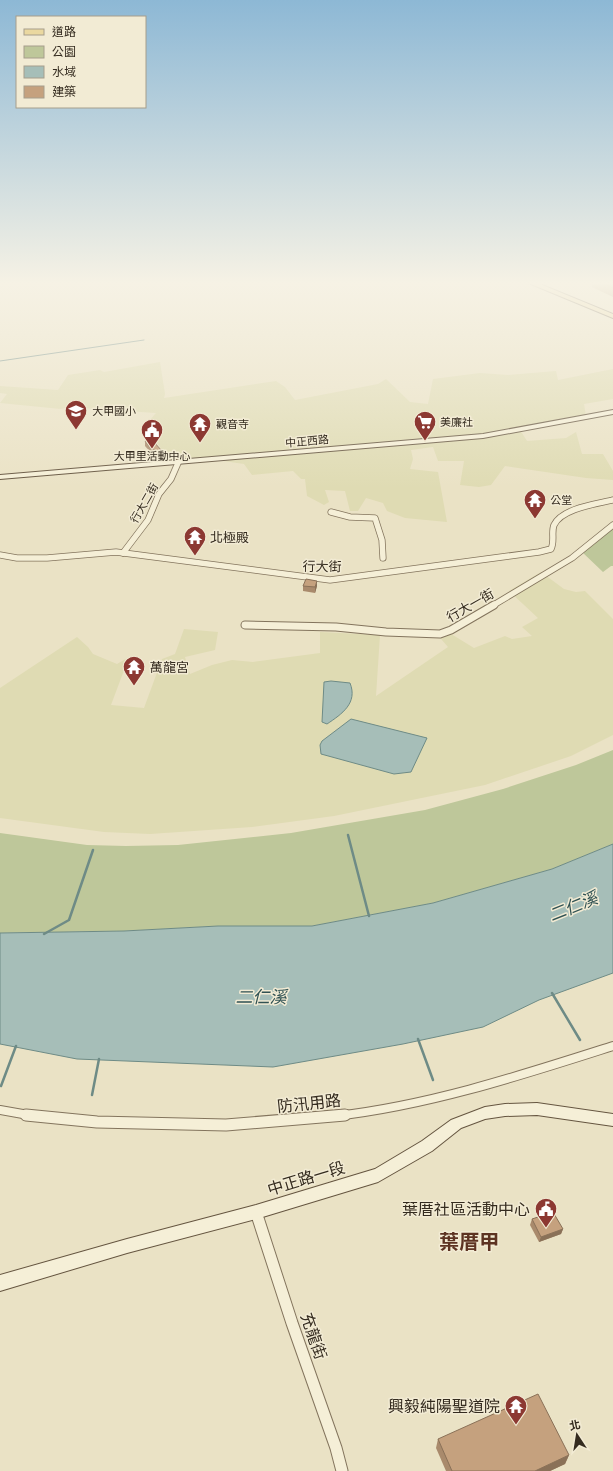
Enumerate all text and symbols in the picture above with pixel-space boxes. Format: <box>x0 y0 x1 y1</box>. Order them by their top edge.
legend <box>16 16 146 108</box>
text: 道路 <box>52 24 76 39</box>
text: 公園 <box>52 44 76 59</box>
text: 水域 <box>52 64 76 79</box>
text: 建築 <box>52 84 76 99</box>
school or university icon: 大甲國小 <box>63 398 89 431</box>
place label: 大甲國小 <box>92 404 136 418</box>
supermarket icon: 美廉社 <box>412 409 438 442</box>
temple icon: 觀音寺 <box>187 411 213 444</box>
place label: 美廉社 <box>440 415 473 429</box>
public building icon: 大甲里活動中心 <box>139 417 165 450</box>
place label: 觀音寺 <box>216 417 249 431</box>
street label: 中正西路 <box>284 432 330 450</box>
place label: 大甲里活動中心 <box>114 449 191 463</box>
street label: 行大二街 <box>127 480 161 526</box>
temple icon: 公堂 <box>522 487 548 520</box>
place label: 公堂 <box>550 493 572 507</box>
temple icon: 北極殿 <box>182 524 208 557</box>
place label: 北極殿 <box>210 528 249 546</box>
street label: 行大街 <box>302 557 342 575</box>
street label: 行大一街 <box>443 584 497 626</box>
temple icon: 萬龍宮 <box>121 654 147 687</box>
place label: 萬龍宮 <box>150 658 189 676</box>
water label: 二仁溪 <box>545 885 603 926</box>
water label: 二仁溪 <box>236 985 288 1008</box>
street label: 防汛用路 <box>276 1089 342 1117</box>
street label: 中正路一段 <box>265 1156 347 1200</box>
public building icon: 葉厝社區活動中心 <box>533 1196 559 1229</box>
place label: 葉厝社區活動中心 <box>402 1198 530 1220</box>
district label: 葉厝甲 <box>439 1228 499 1255</box>
street label: 充龍街 <box>296 1310 332 1362</box>
temple icon: 興毅純陽聖道院 <box>503 1393 529 1426</box>
place label: 興毅純陽聖道院 <box>388 1395 500 1417</box>
north arrow <box>557 1415 597 1455</box>
text: 北 <box>568 1417 582 1433</box>

